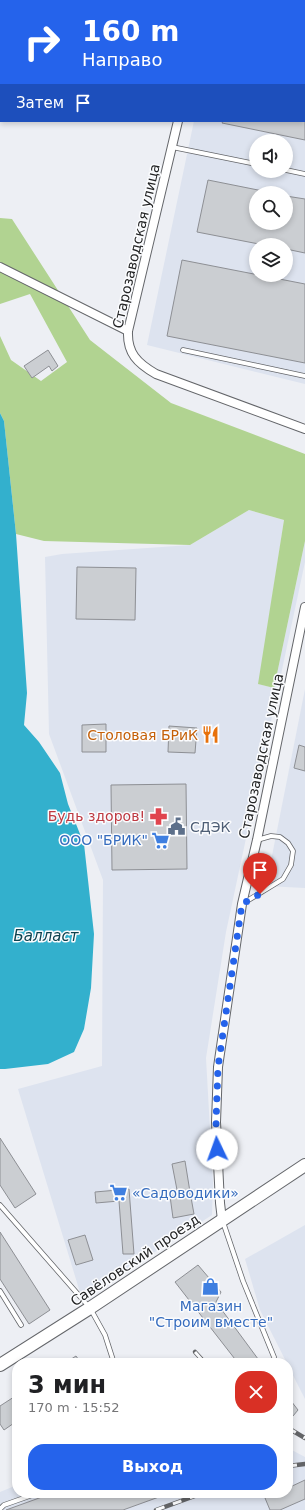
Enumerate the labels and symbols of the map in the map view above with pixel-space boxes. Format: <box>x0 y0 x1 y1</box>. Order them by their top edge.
street label: Старозаводская улица <box>109 162 163 330</box>
street label: Старозаводская улица <box>236 672 286 840</box>
restaurant icon: Столовая БРиК <box>201 725 221 745</box>
place label: Столовая БРиК <box>87 727 198 743</box>
pharmacy icon: Будь здоров! <box>148 806 168 826</box>
place label: Будь здоров! <box>48 808 145 824</box>
public building icon: СДЭК <box>167 817 187 837</box>
place label: СДЭК <box>190 819 230 835</box>
supermarket icon: ООО "БРИК" <box>151 830 171 850</box>
place label: ООО "БРИК" <box>59 832 148 848</box>
pin <box>243 853 277 894</box>
water label: Балласт <box>14 927 80 945</box>
position arrow <box>196 1128 238 1170</box>
supermarket icon: «Садоводики» <box>109 1183 129 1203</box>
place label: «Садоводики» <box>132 1185 239 1201</box>
street label: Савёловский проезд <box>67 1211 203 1309</box>
shop icon: Магазин "Строим вместе" <box>201 1276 221 1296</box>
place label: Магазин "Строим вместе" <box>149 1298 273 1330</box>

